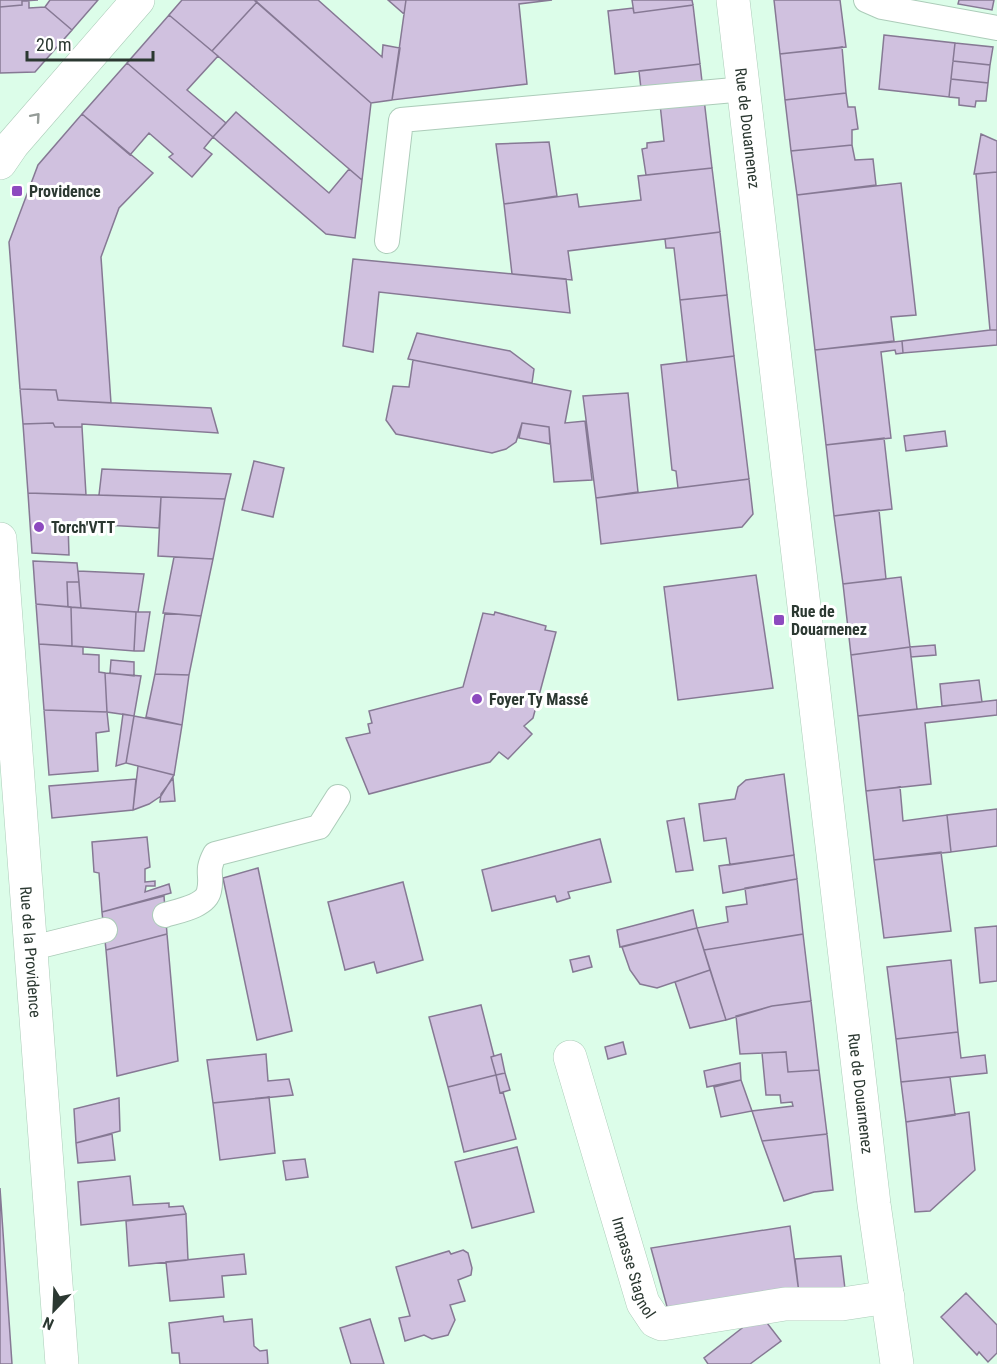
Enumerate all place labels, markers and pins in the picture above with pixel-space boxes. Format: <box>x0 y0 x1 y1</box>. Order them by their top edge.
place label: Providence <box>29 182 101 201</box>
marker: Providence <box>10 184 24 198</box>
place label: Torch'VTT <box>51 518 115 537</box>
marker: Torch'VTT <box>32 520 46 534</box>
place label: Rue de Douarnenez <box>791 602 867 639</box>
marker: Rue de Douarnenez <box>772 613 786 627</box>
place label: Foyer Ty Massé <box>489 690 589 709</box>
marker: Foyer Ty Massé <box>470 692 484 706</box>

